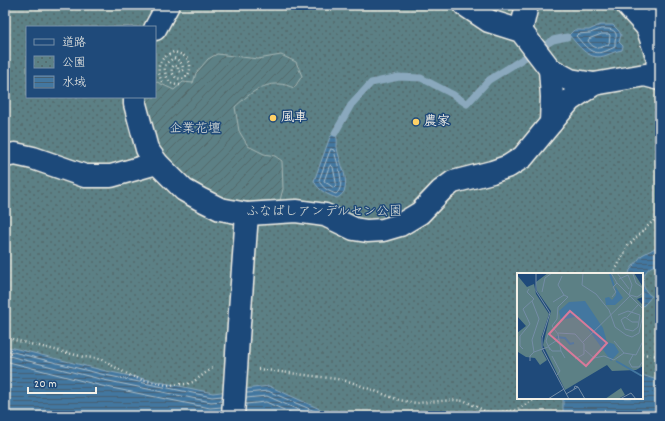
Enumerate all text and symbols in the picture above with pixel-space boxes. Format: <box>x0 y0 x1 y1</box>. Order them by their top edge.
legend <box>26 26 156 98</box>
text: 道路 <box>62 35 86 52</box>
text: 公園 <box>62 55 86 72</box>
text: 水域 <box>62 75 86 92</box>
place label: 風車 <box>281 109 307 128</box>
marker: 風車 <box>268 113 278 123</box>
place label: 農家 <box>424 113 450 132</box>
marker: 農家 <box>411 117 421 127</box>
park label: 企業花壇 <box>169 120 221 139</box>
park label: ふなばしアンデルセン公園 <box>246 203 402 222</box>
inset map <box>517 273 643 399</box>
scale bar <box>28 369 96 395</box>
text: 20 m <box>34 376 57 393</box>

